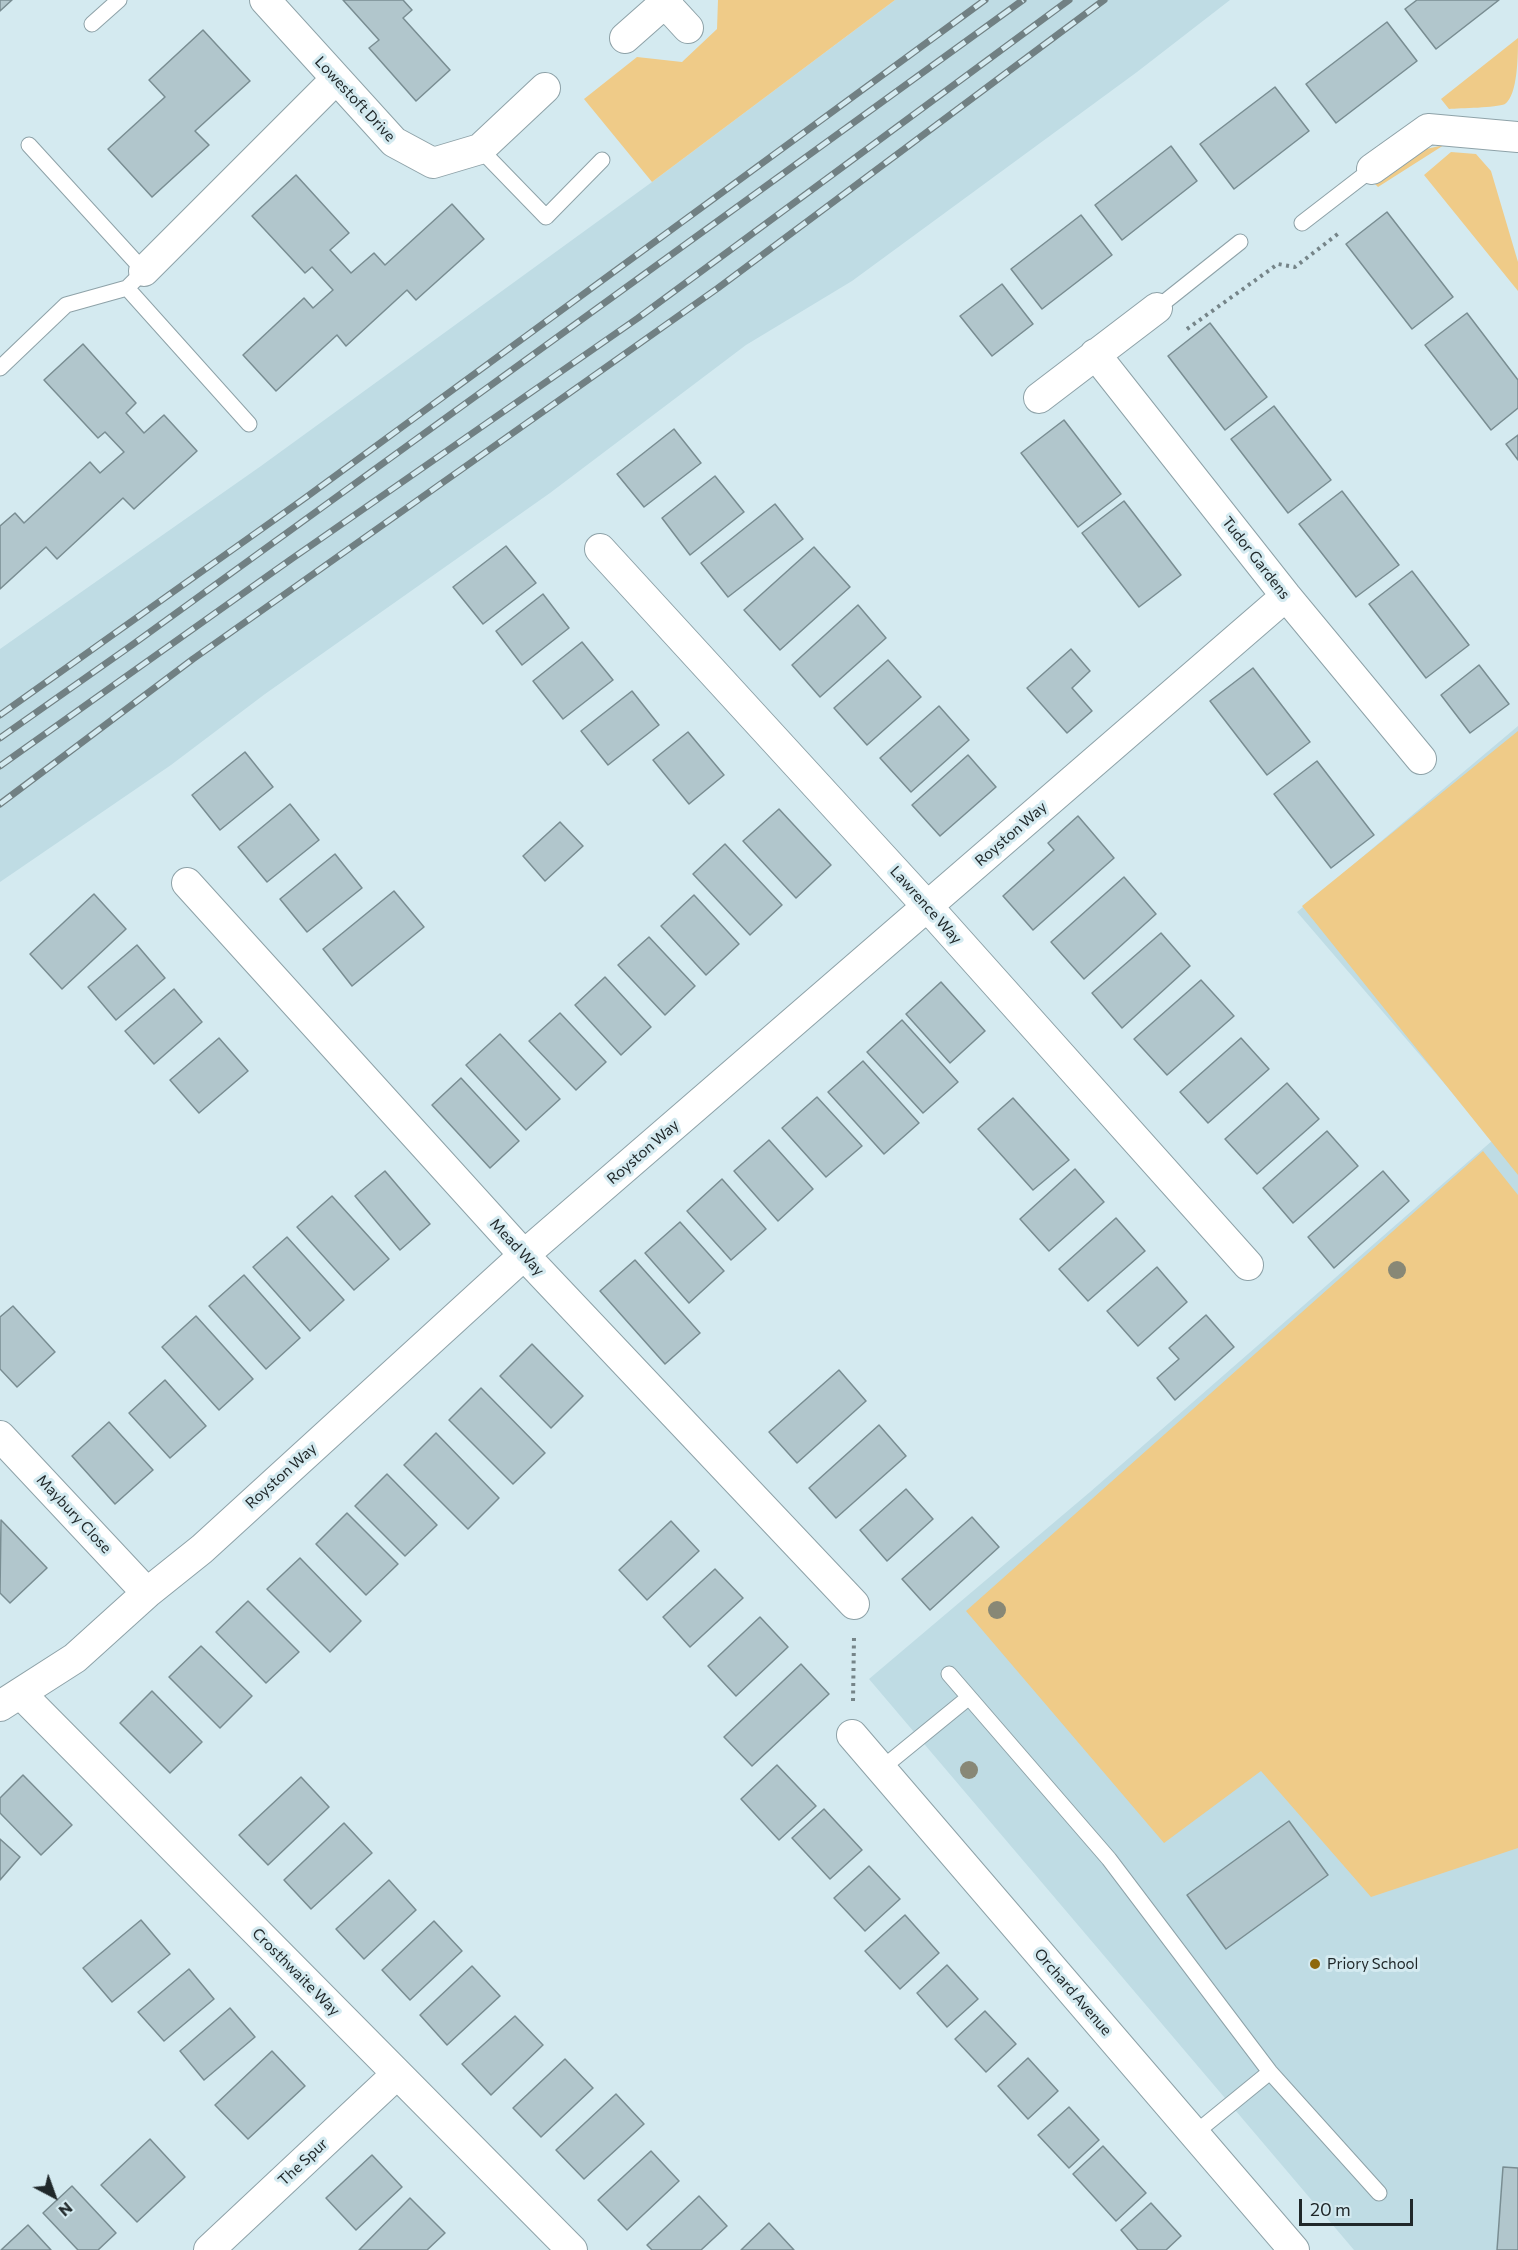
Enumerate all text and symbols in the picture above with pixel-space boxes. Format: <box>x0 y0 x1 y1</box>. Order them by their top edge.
street label: Lowestoft Drive <box>311 53 399 145</box>
street label: Tudor Gardens <box>1218 513 1294 603</box>
street label: Royston Way <box>971 798 1051 870</box>
street label: Lawrence Way <box>886 862 966 948</box>
street label: Royston Way <box>603 1116 683 1188</box>
street label: Mead Way <box>486 1215 548 1279</box>
street label: Royston Way <box>242 1439 320 1513</box>
street label: Maybury Close <box>33 1471 115 1557</box>
street label: Crosthwaite Way <box>248 1924 344 2020</box>
street label: Orchard Avenue <box>1030 1945 1116 2039</box>
place label: Priory School <box>1327 1955 1418 1973</box>
marker: Priory School <box>1308 1957 1322 1971</box>
street label: The Spur <box>275 2135 331 2189</box>
north arrow <box>24 2166 84 2226</box>
scale bar <box>1302 2187 1416 2225</box>
text: 20 m <box>1310 2198 1351 2220</box>
text: N <box>55 2199 77 2221</box>

